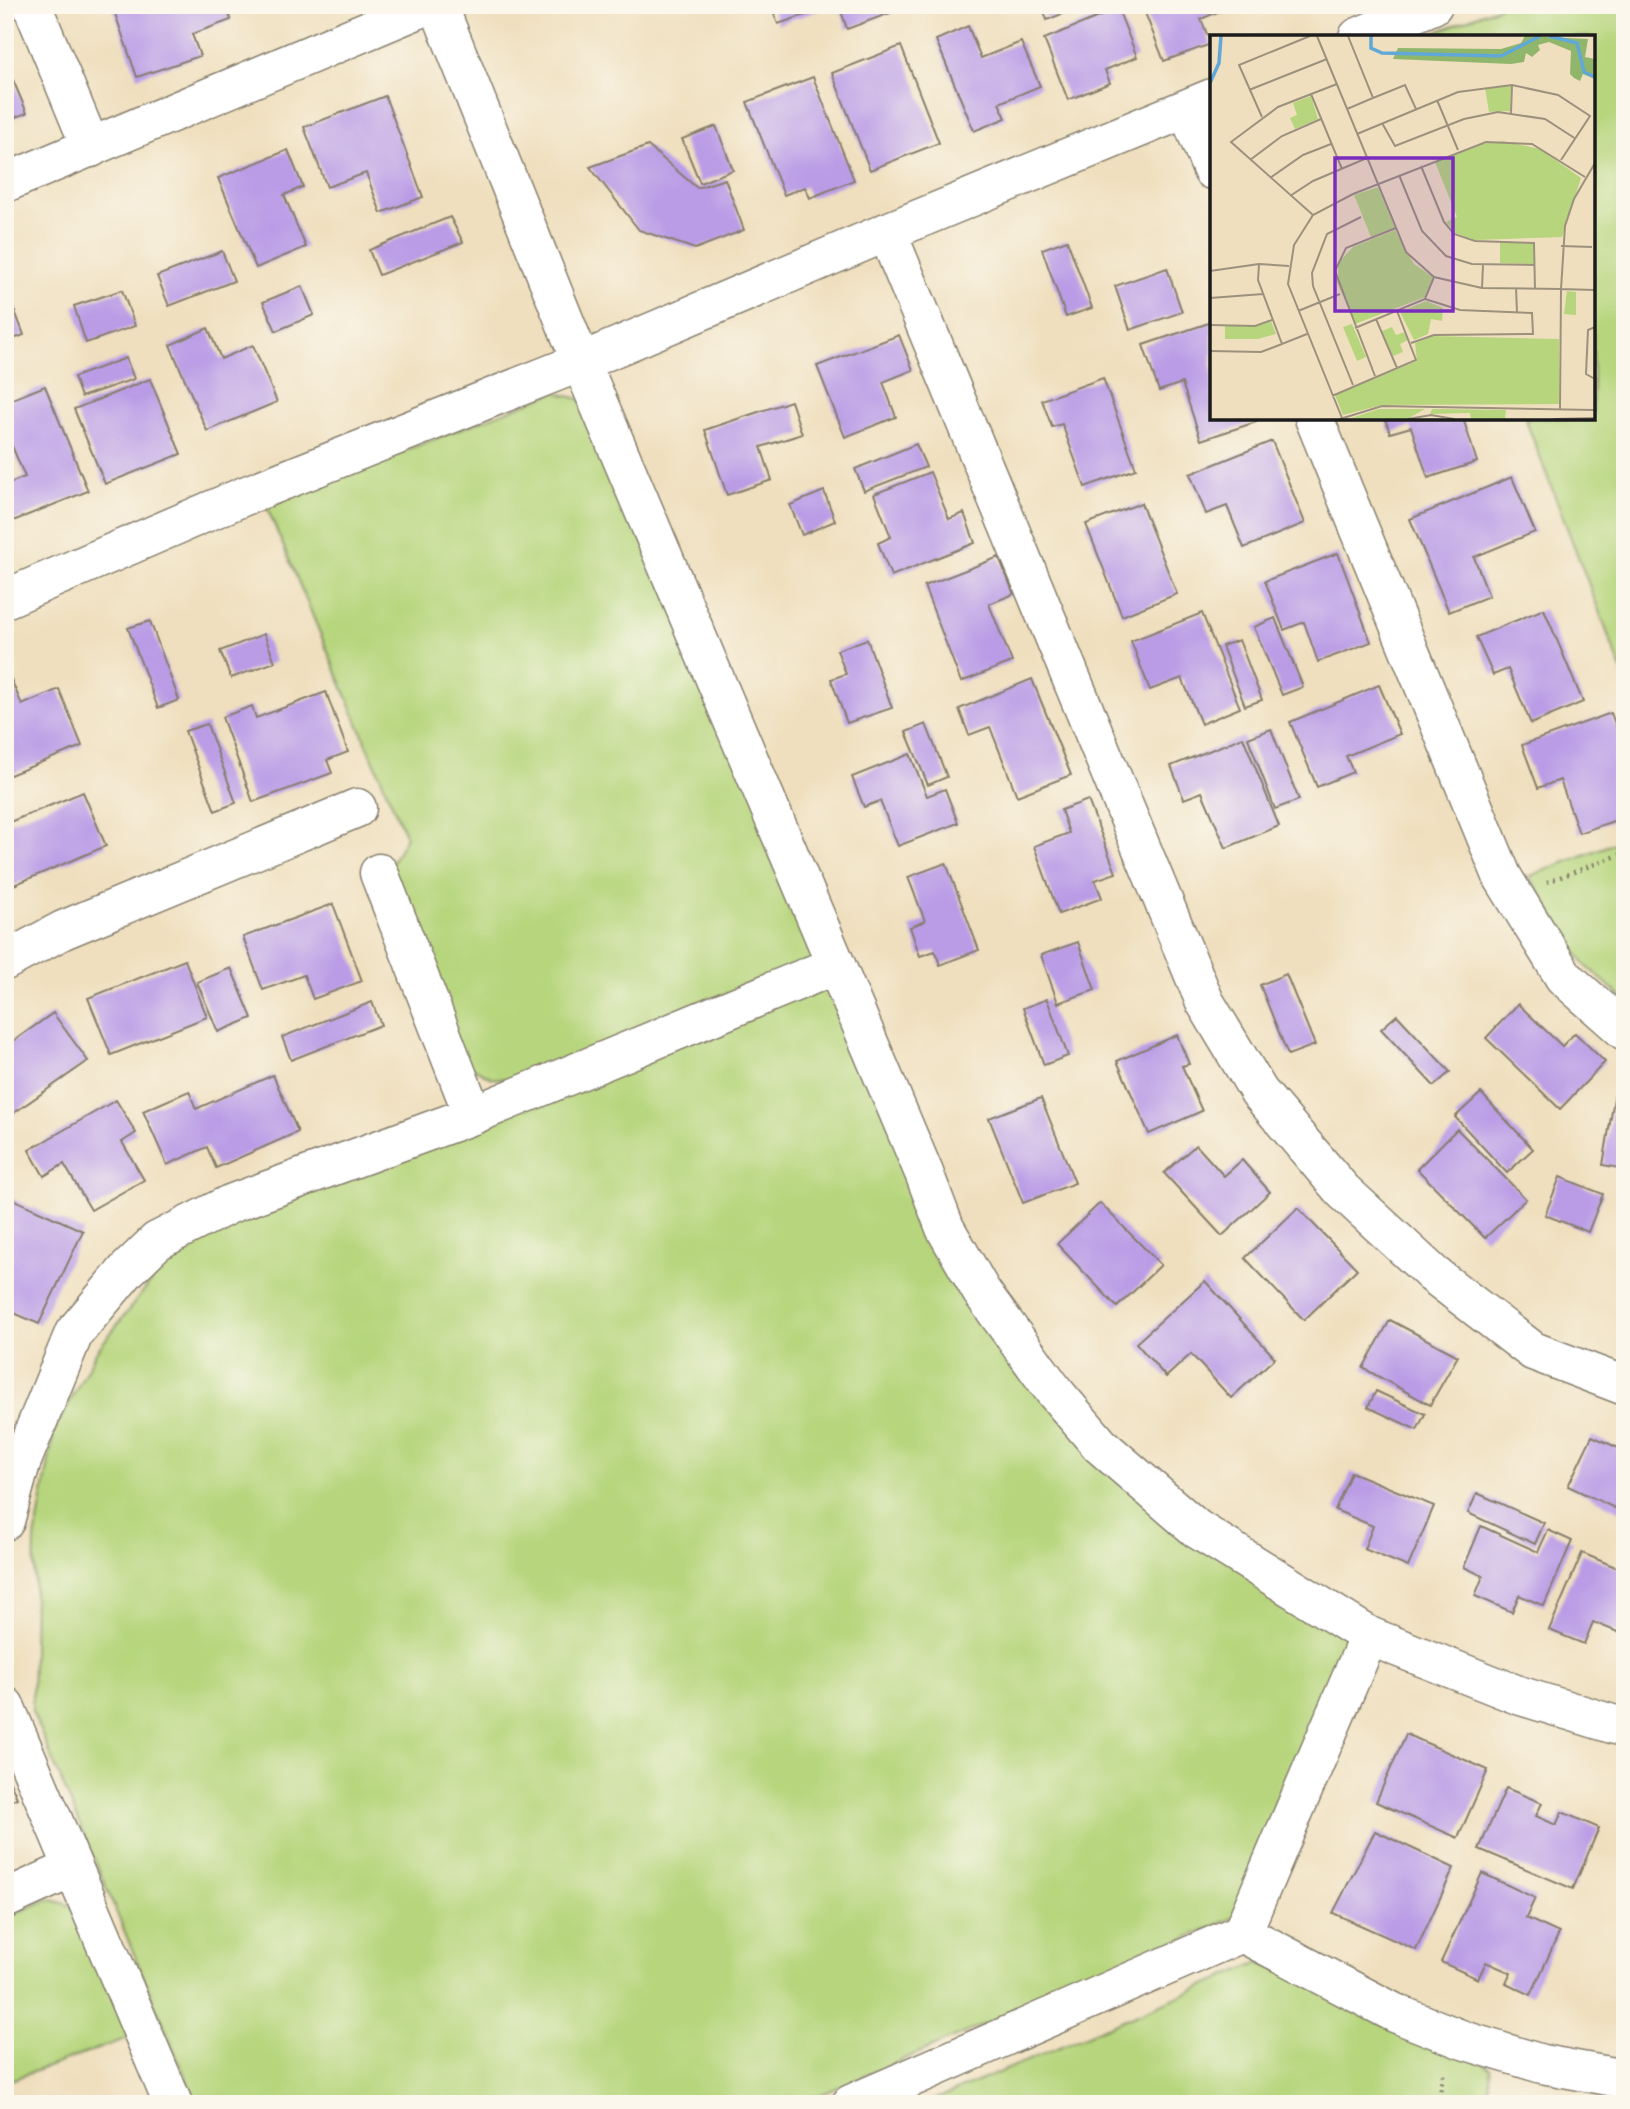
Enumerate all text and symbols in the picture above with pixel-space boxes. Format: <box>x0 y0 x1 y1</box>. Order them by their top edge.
inset map <box>1210 35 1595 420</box>

